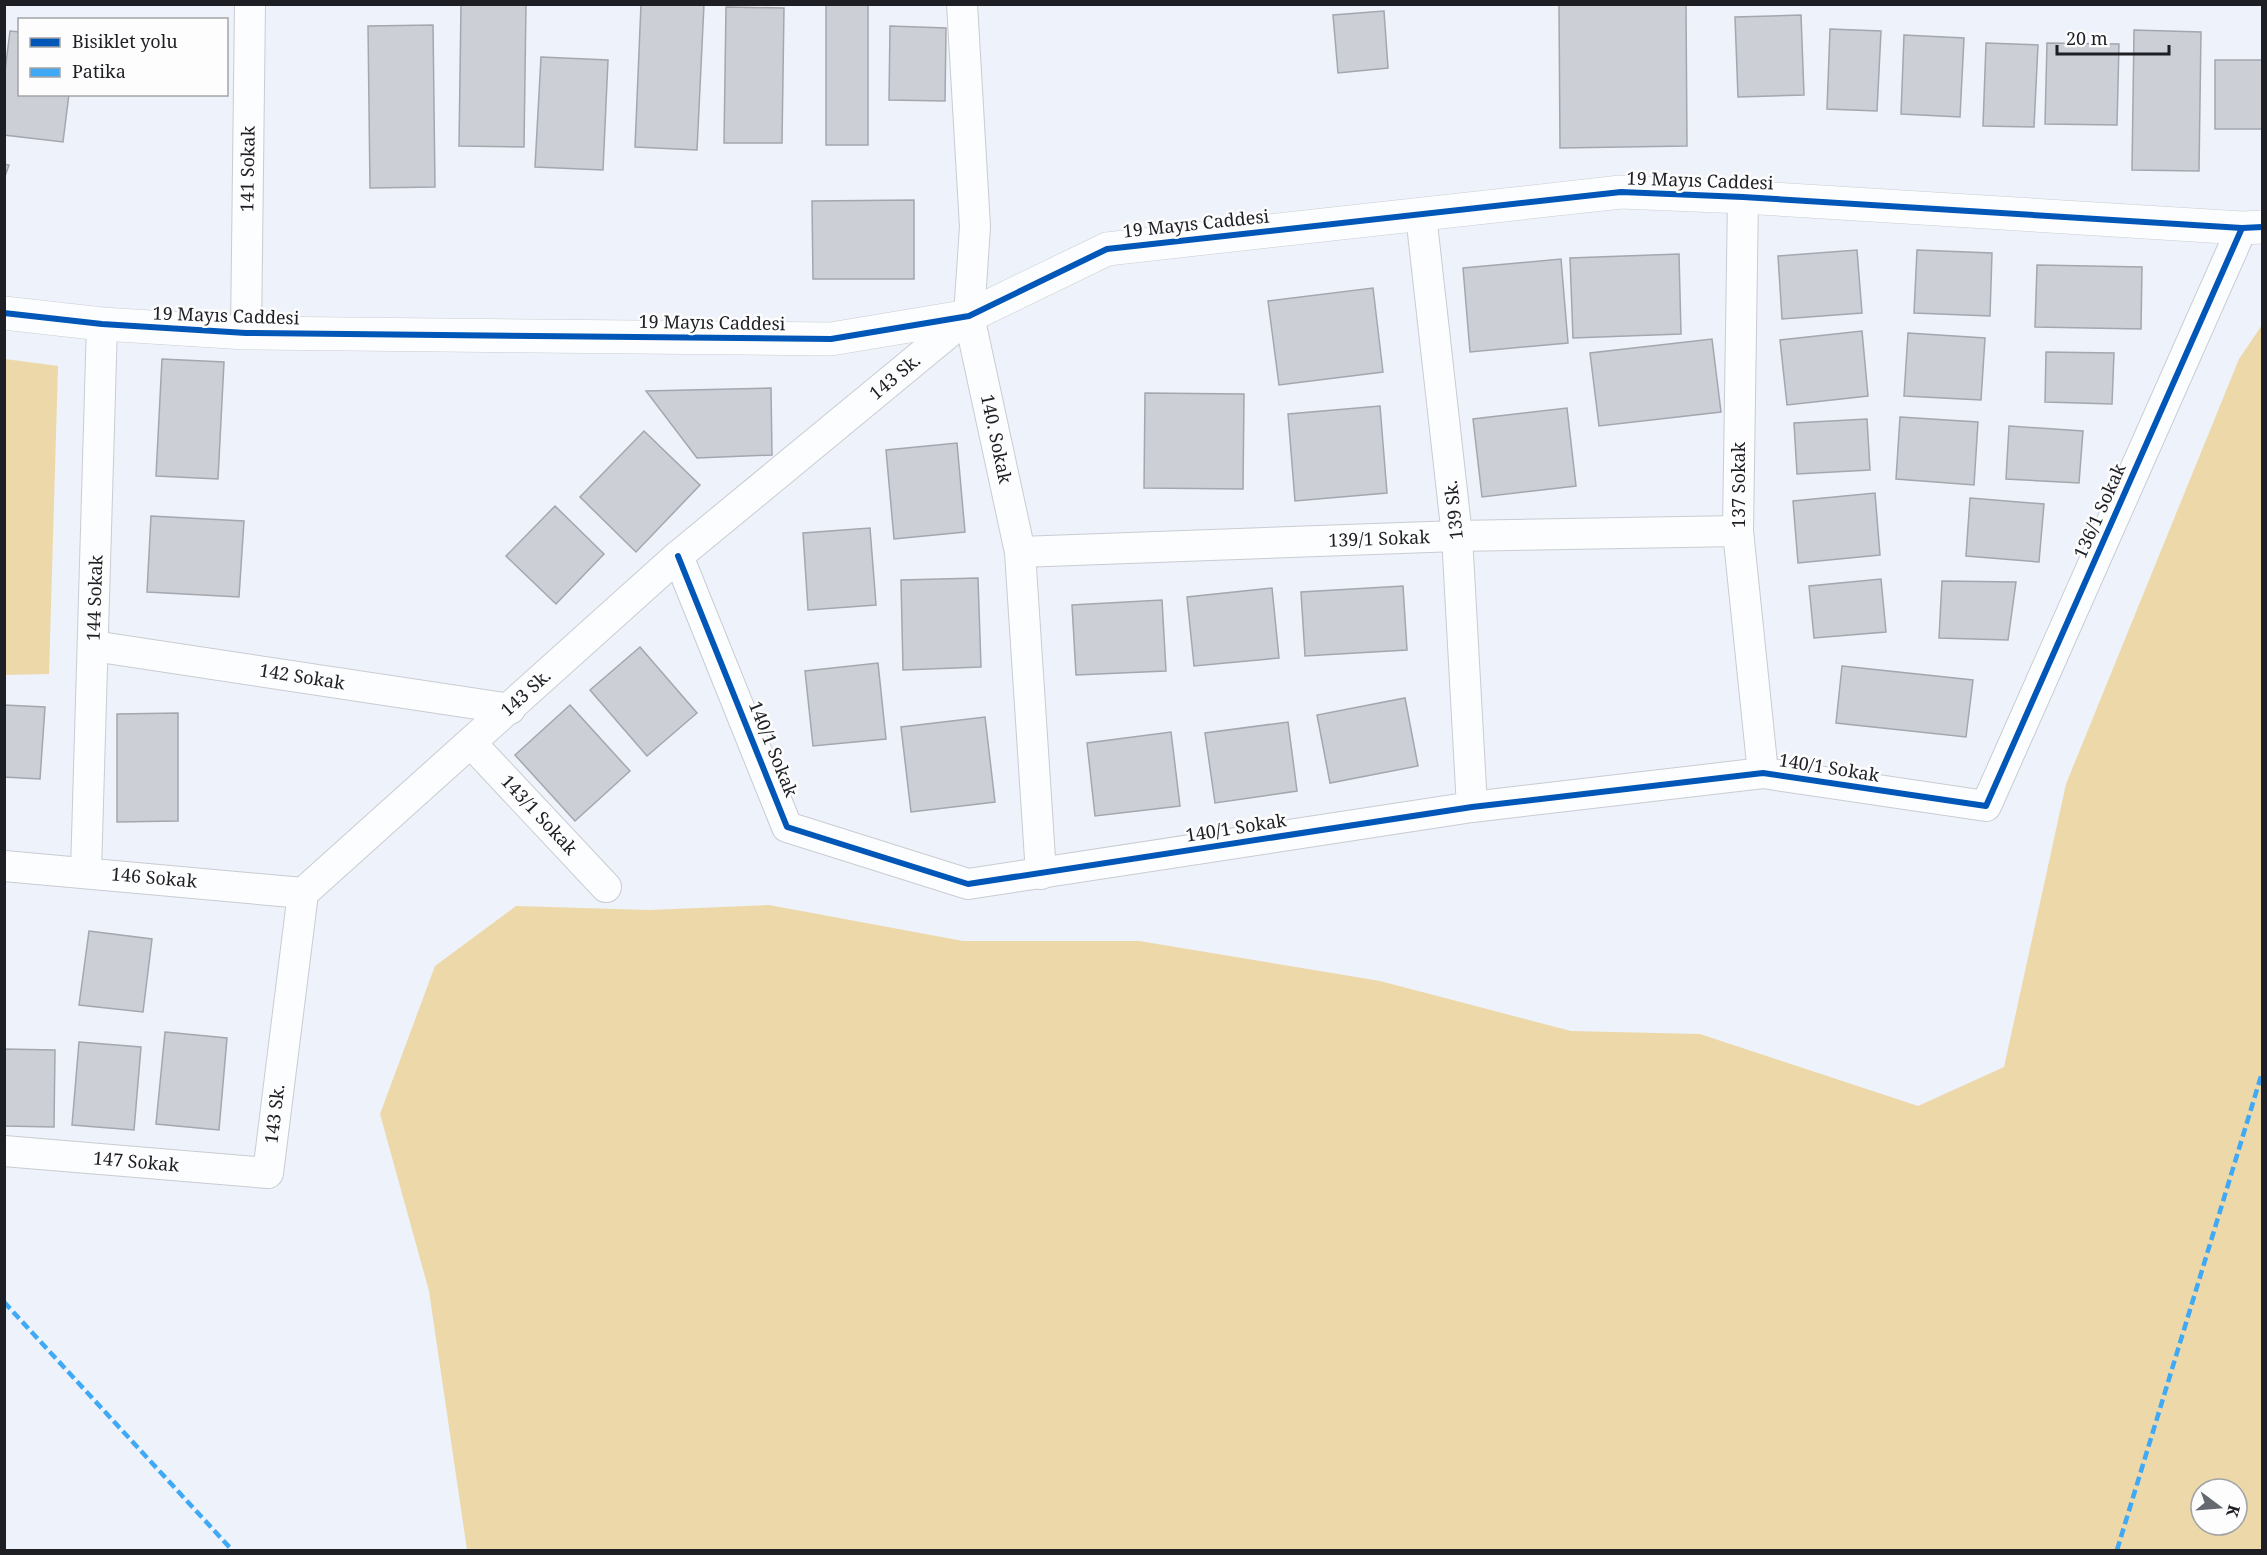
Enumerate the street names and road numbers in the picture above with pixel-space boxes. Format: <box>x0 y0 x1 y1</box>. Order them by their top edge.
street label: 141 Sokak <box>234 125 260 212</box>
street label: 19 Mayıs Caddesi <box>1626 165 1774 195</box>
street label: 19 Mayıs Caddesi <box>1122 203 1270 243</box>
street label: 19 Mayıs Caddesi <box>152 300 300 330</box>
street label: 19 Mayıs Caddesi <box>638 309 786 335</box>
street label: 143 Sk. <box>864 348 925 405</box>
street label: 140. Sokak <box>976 392 1018 486</box>
street label: 137 Sokak <box>1726 441 1750 528</box>
street label: 136/1 Sokak <box>2067 459 2131 562</box>
street label: 139 Sk. <box>1438 479 1468 541</box>
street label: 139/1 Sokak <box>1328 524 1431 552</box>
street label: 144 Sokak <box>81 554 108 641</box>
street label: 142 Sokak <box>258 657 347 695</box>
street label: 143 Sk. <box>495 663 556 721</box>
street label: 140/1 Sokak <box>744 697 804 801</box>
street label: 140/1 Sokak <box>1777 747 1882 787</box>
street label: 143/1 Sokak <box>496 769 583 860</box>
street label: 140/1 Sokak <box>1184 807 1288 847</box>
street label: 146 Sokak <box>110 861 199 893</box>
street label: 143 Sk. <box>258 1083 290 1145</box>
street label: 147 Sokak <box>92 1145 181 1177</box>

